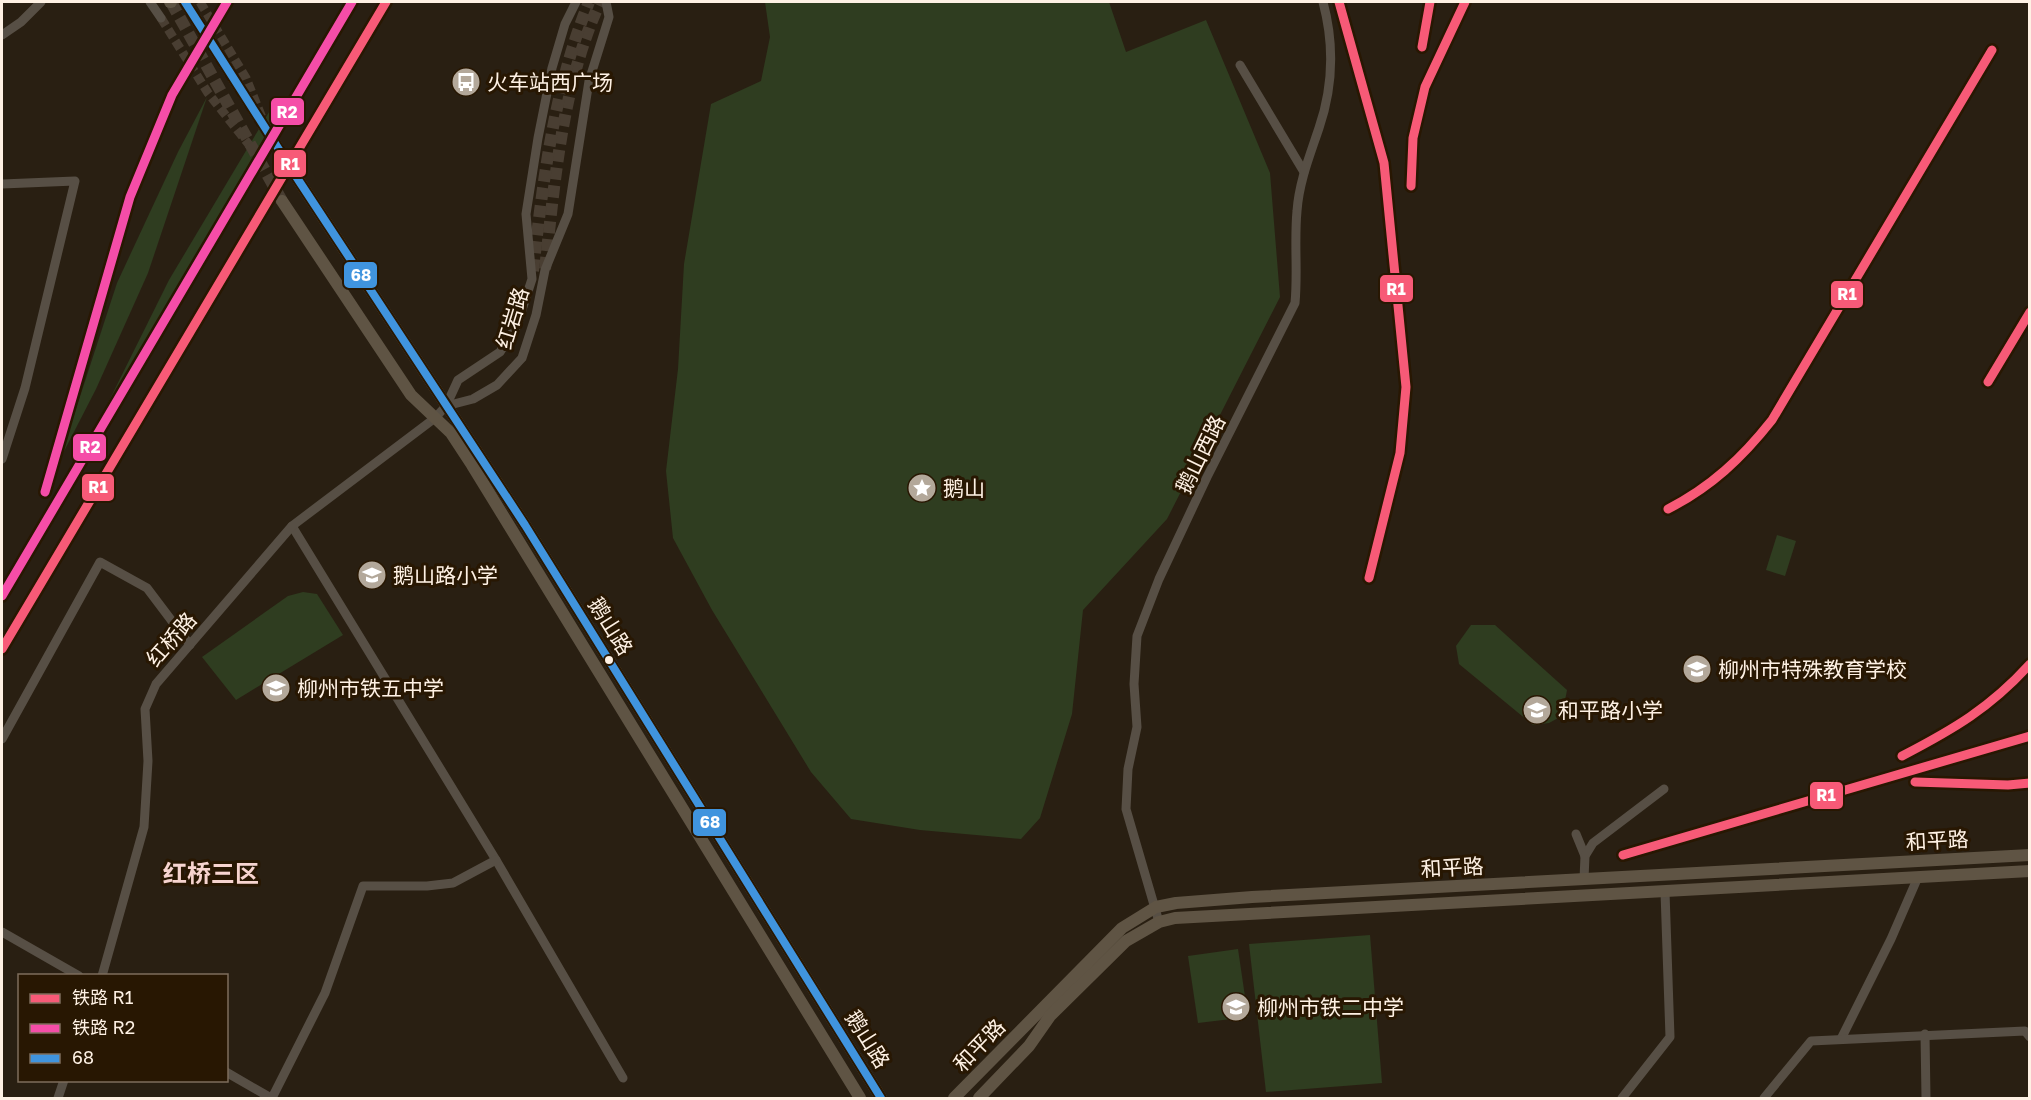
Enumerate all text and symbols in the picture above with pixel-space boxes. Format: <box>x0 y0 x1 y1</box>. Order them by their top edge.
bus stop icon: 火车站西广场 <box>450 66 482 98</box>
place label: 火车站西广场 <box>487 69 613 95</box>
line badge: R2 <box>270 97 305 126</box>
text: R2 <box>277 102 298 122</box>
line badge: R1 <box>273 149 307 178</box>
text: R1 <box>280 154 300 174</box>
line badge: 68 <box>343 261 378 289</box>
text: 68 <box>351 265 371 285</box>
line badge: R1 <box>1379 274 1414 303</box>
text: R1 <box>1386 279 1406 299</box>
line badge: R1 <box>1830 280 1864 309</box>
street label: 红岩路 <box>490 284 534 352</box>
text: R1 <box>1837 284 1857 304</box>
street label: 鹅山西路 <box>1170 411 1230 497</box>
line badge: R2 <box>72 433 107 462</box>
text: R2 <box>80 437 101 457</box>
place icon: 鹅山 <box>906 472 938 504</box>
line badge: R1 <box>81 473 115 502</box>
place label: 鹅山 <box>943 475 985 501</box>
text: R1 <box>88 477 108 497</box>
school or university icon: 鹅山路小学 <box>356 559 388 591</box>
place label: 鹅山路小学 <box>393 562 498 588</box>
street label: 鹅山路 <box>583 592 639 660</box>
street label: 红桥路 <box>141 607 201 671</box>
school or university icon: 柳州市特殊教育学校 <box>1681 653 1713 685</box>
unlabelled marker <box>603 654 615 666</box>
place label: 柳州市特殊教育学校 <box>1718 656 1907 682</box>
school or university icon: 柳州市铁五中学 <box>260 672 292 704</box>
place label: 柳州市铁五中学 <box>297 675 444 701</box>
school or university icon: 和平路小学 <box>1521 694 1553 726</box>
place label: 和平路小学 <box>1558 697 1663 723</box>
line badge: R1 <box>1809 781 1844 810</box>
text: R1 <box>1816 785 1836 805</box>
line badge: 68 <box>692 808 727 837</box>
text: 68 <box>700 812 720 832</box>
street label: 和平路 <box>1905 825 1969 855</box>
street label: 和平路 <box>1420 852 1484 882</box>
district label: 红桥三区 <box>163 858 259 887</box>
legend <box>18 974 228 1082</box>
text: 铁路 R1 <box>72 986 134 1008</box>
school or university icon: 柳州市铁二中学 <box>1220 991 1252 1023</box>
place label: 柳州市铁二中学 <box>1257 994 1404 1020</box>
street label: 鹅山路 <box>840 1005 896 1073</box>
street label: 和平路 <box>948 1013 1010 1077</box>
text: 铁路 R2 <box>72 1016 135 1038</box>
text: 68 <box>72 1046 94 1068</box>

